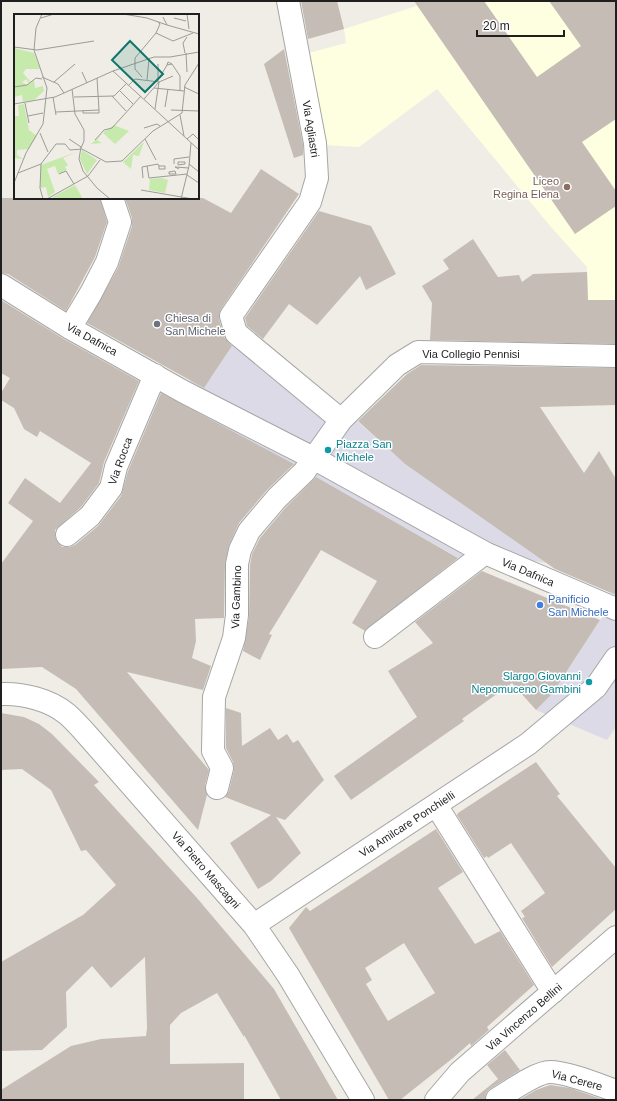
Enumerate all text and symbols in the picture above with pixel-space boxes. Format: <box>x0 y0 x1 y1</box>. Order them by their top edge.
scale bar <box>477 12 564 38</box>
inset map <box>14 14 199 199</box>
text: 20 m <box>483 19 510 33</box>
street label: Via Agliastri <box>301 100 321 158</box>
place label: Liceo Regina Elena <box>493 175 560 200</box>
marker: Liceo Regina Elena <box>562 182 572 192</box>
place label: Chiesa di San Michele <box>165 312 226 337</box>
marker: Chiesa di San Michele <box>152 319 162 329</box>
street label: Via Dafnica <box>65 320 120 358</box>
street label: Via Collegio Pennisi <box>422 348 520 360</box>
street label: Via Rocca <box>106 435 134 487</box>
place label: Piazza San Michele <box>336 438 392 463</box>
marker: Piazza San Michele <box>323 445 333 455</box>
street label: Via Dafnica <box>500 556 557 589</box>
street label: Via Gambino <box>229 565 243 629</box>
place label: Panificio San Michele <box>548 593 609 618</box>
marker: Panificio San Michele <box>535 600 545 610</box>
place label: Slargo Giovanni Nepomuceno Gambini <box>472 670 581 695</box>
marker: Slargo Giovanni Nepomuceno Gambini <box>584 677 594 687</box>
street label: Via Amilcare Ponchielli <box>357 789 457 859</box>
street label: Via Pietro Mascagni <box>169 829 243 911</box>
street label: Via Vincenzo Bellini <box>484 981 564 1053</box>
street label: Via Cerere <box>550 1067 604 1093</box>

